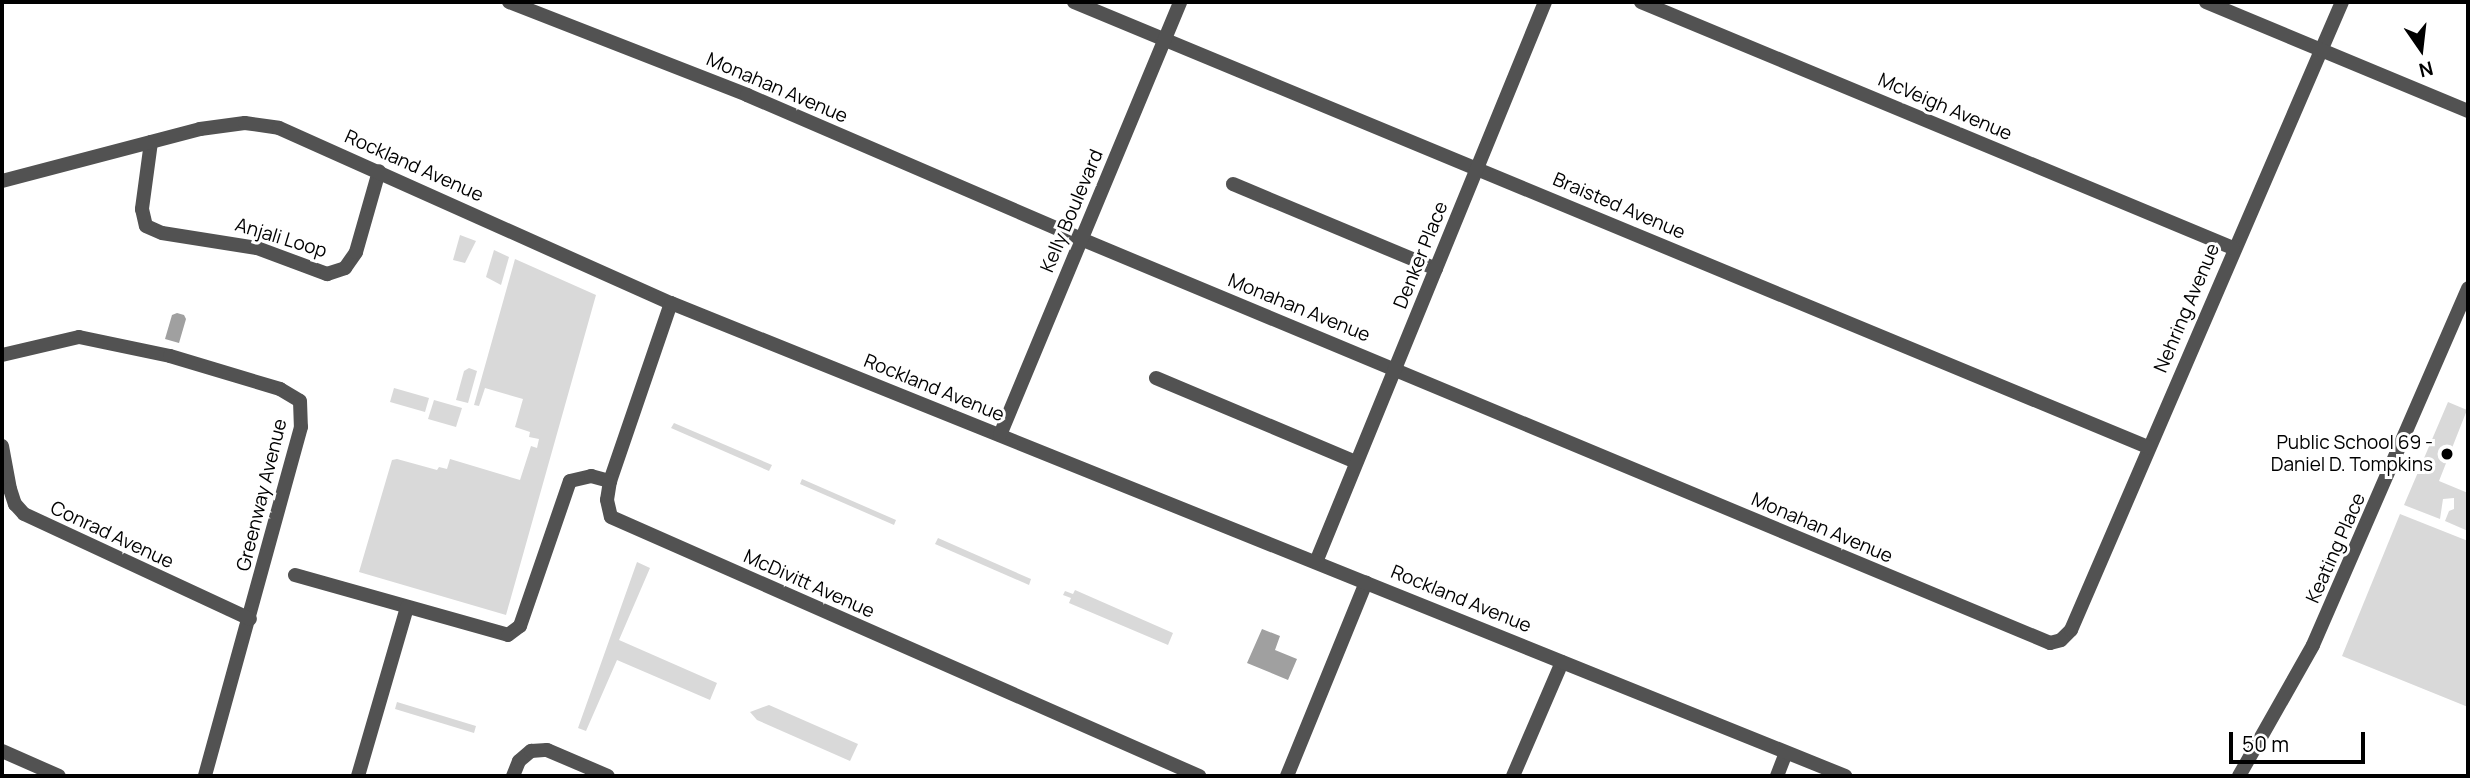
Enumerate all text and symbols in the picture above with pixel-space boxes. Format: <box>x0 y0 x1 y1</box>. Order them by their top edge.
north arrow <box>2386 14 2456 84</box>
street label: Monahan Avenue <box>703 48 851 128</box>
text: N <box>2416 55 2436 84</box>
street label: McVeigh Avenue <box>1875 69 2015 145</box>
street label: Rockland Avenue <box>341 125 487 207</box>
street label: Kelly Boulevard <box>1036 146 1108 276</box>
street label: Braisted Avenue <box>1549 168 1689 244</box>
street label: Denker Place <box>1389 198 1453 312</box>
street label: Anjali Loop <box>232 213 330 263</box>
street label: Nehring Avenue <box>2150 240 2224 376</box>
street label: Monahan Avenue <box>1225 269 1373 347</box>
street label: Rockland Avenue <box>860 349 1008 427</box>
street label: Greenway Avenue <box>232 416 292 574</box>
place label: Public School 69 - Daniel D. Tompkins <box>2271 432 2433 476</box>
marker: Public School 69 - Daniel D. Tompkins <box>2439 446 2455 462</box>
street label: Monahan Avenue <box>1748 488 1896 568</box>
street label: Keating Place <box>2302 489 2370 607</box>
street label: Conrad Avenue <box>47 497 177 573</box>
street label: McDivitt Avenue <box>740 545 878 623</box>
street label: Rockland Avenue <box>1387 560 1535 638</box>
scale bar <box>2232 718 2368 762</box>
text: 50 m <box>2242 730 2289 758</box>

